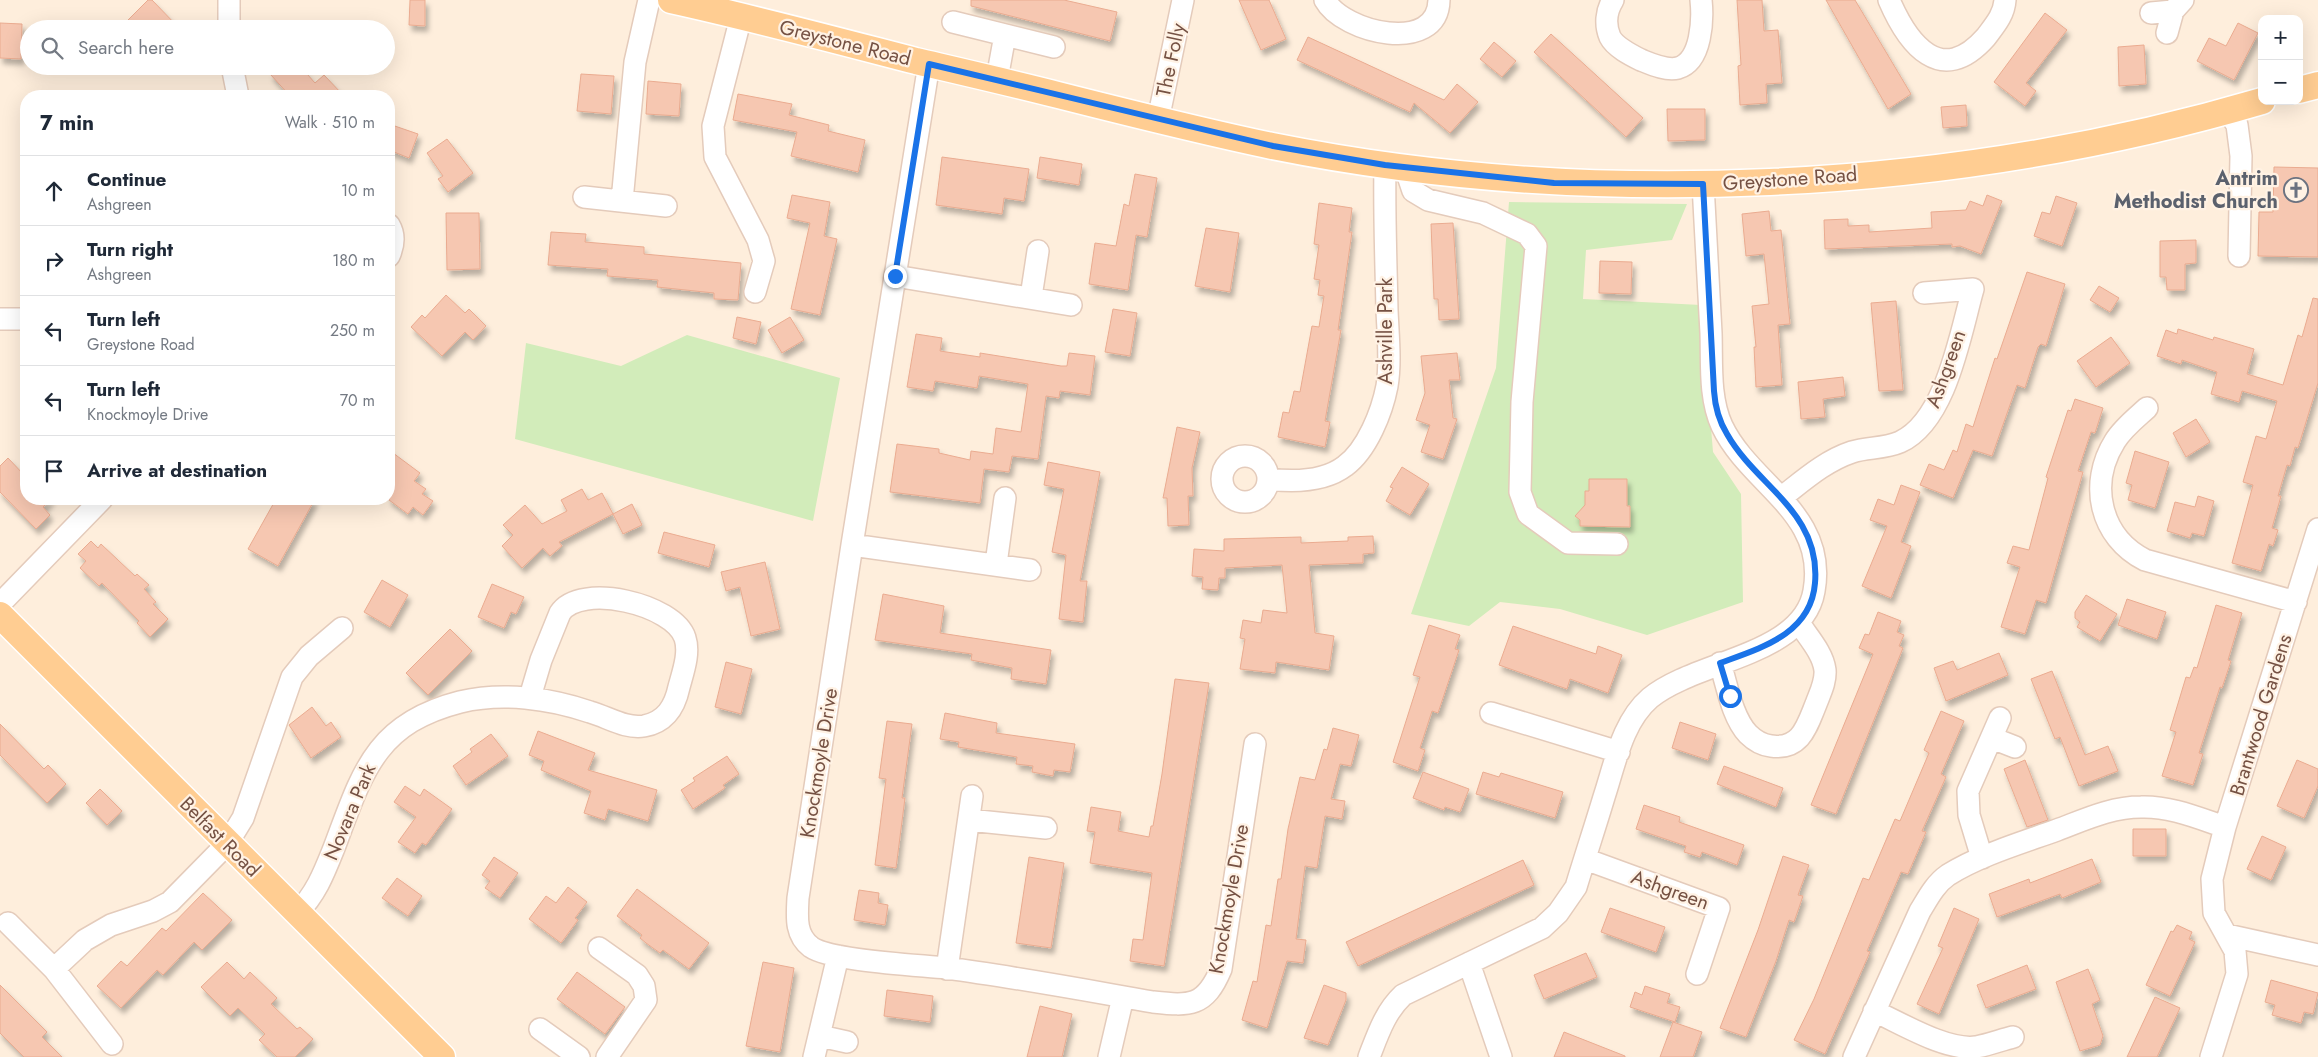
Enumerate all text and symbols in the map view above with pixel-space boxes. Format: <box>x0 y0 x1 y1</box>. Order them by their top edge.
street label: Greystone Road <box>776 13 914 73</box>
map controls <box>2258 15 2303 105</box>
button: + <box>2258 15 2303 60</box>
search box <box>20 20 395 75</box>
street label: The Folly <box>1149 20 1193 99</box>
icon: search <box>38 34 66 62</box>
text: Search here <box>78 34 174 61</box>
button: − <box>2258 60 2303 105</box>
text: 7 min <box>40 108 94 138</box>
text: Walk · 510 m <box>285 111 375 134</box>
street label: Greystone Road <box>1722 160 1858 198</box>
place label: Antrim Methodist Church <box>2114 164 2278 216</box>
text: Continue <box>87 166 166 193</box>
icon: ahead <box>40 177 68 205</box>
church icon: Antrim Methodist Church <box>2283 177 2309 203</box>
text: 10 m <box>341 179 375 202</box>
text: Ashgreen <box>87 193 152 216</box>
text: Turn right <box>87 236 173 263</box>
icon: right <box>40 247 68 275</box>
text: 180 m <box>332 249 375 272</box>
text: Ashgreen <box>87 263 152 286</box>
route end <box>884 265 907 288</box>
street label: Ashville Park <box>1371 277 1400 384</box>
text: Turn left <box>87 306 160 333</box>
icon: left <box>40 317 68 345</box>
text: 250 m <box>330 319 375 342</box>
street label: Ashgreen <box>1919 326 1973 412</box>
text: Greystone Road <box>87 333 195 356</box>
text: Turn left <box>87 376 160 403</box>
icon: left <box>40 387 68 415</box>
text: 70 m <box>340 389 375 412</box>
text: Knockmoyle Drive <box>87 403 208 426</box>
icon: arrive <box>40 457 68 485</box>
text: Arrive at destination <box>87 457 267 484</box>
street label: Brantwood Gardens <box>2223 631 2299 799</box>
route start <box>1719 685 1742 708</box>
street label: Knockmoyle Drive <box>793 686 845 840</box>
street label: Novara Park <box>317 759 383 865</box>
street label: Belfast Road <box>173 790 267 884</box>
street label: Knockmoyle Drive <box>1202 822 1256 976</box>
street label: Ashgreen <box>1627 863 1713 917</box>

